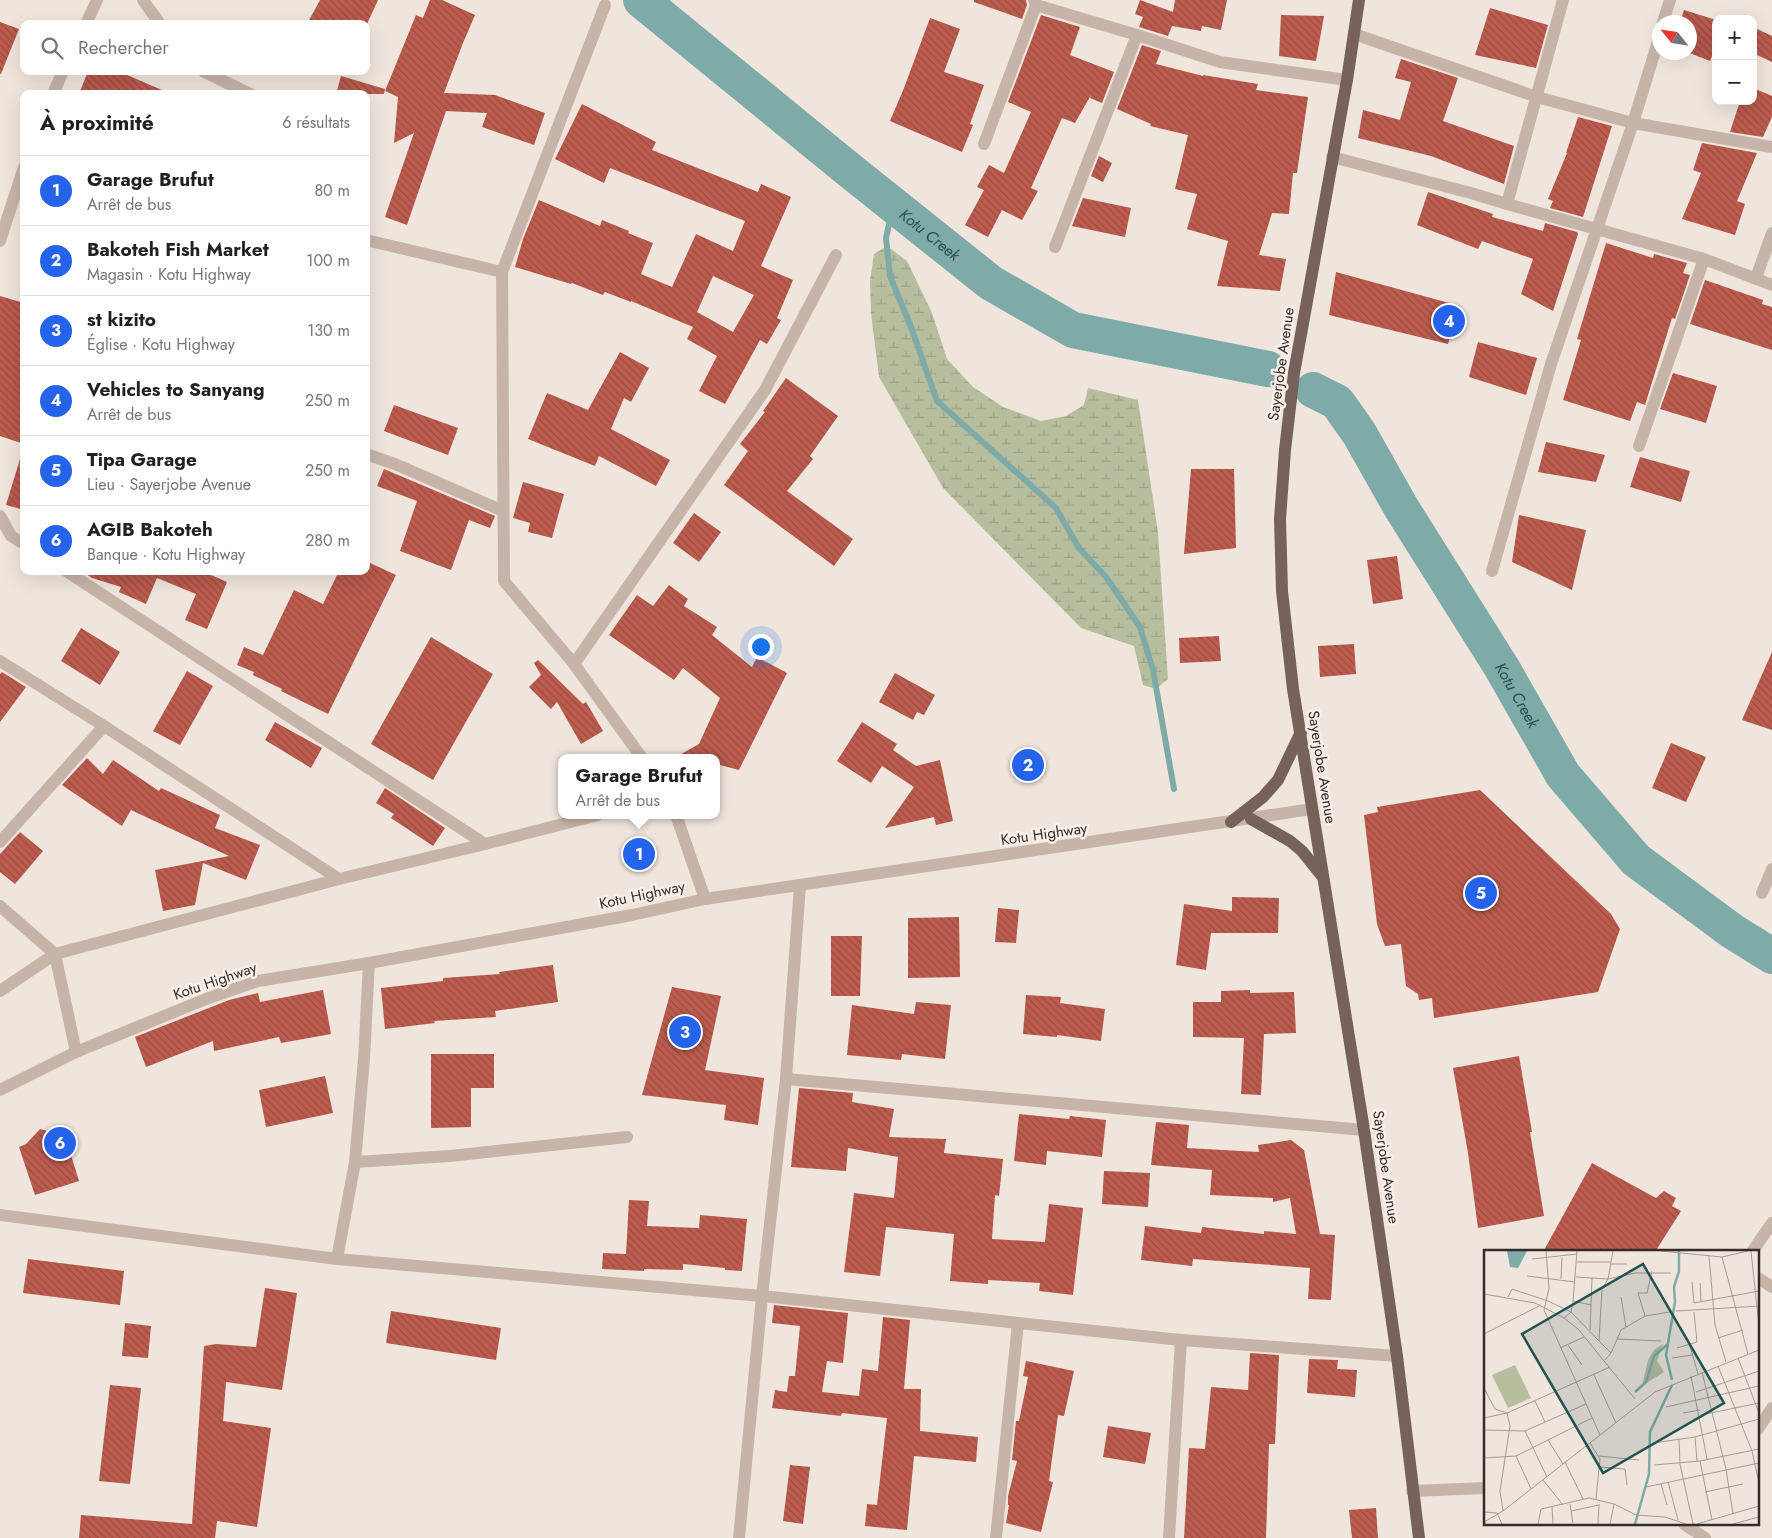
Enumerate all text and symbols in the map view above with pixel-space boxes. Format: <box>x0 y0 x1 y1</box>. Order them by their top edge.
north arrow <box>1652 15 1697 60</box>
map controls <box>1712 15 1757 105</box>
button: + <box>1712 15 1757 60</box>
search box <box>20 20 370 75</box>
icon: search <box>38 34 66 62</box>
text: Rechercher <box>78 34 169 61</box>
button: − <box>1712 60 1757 105</box>
text: À proximité <box>40 108 154 138</box>
text: 6 résultats <box>282 111 350 134</box>
text: Garage Brufut <box>87 166 214 193</box>
text: 1 <box>52 179 60 202</box>
text: 80 m <box>314 179 350 202</box>
text: Arrêt de bus <box>87 193 171 216</box>
water label: Kotu Creek <box>895 203 966 267</box>
text: Bakoteh Fish Market <box>87 236 269 263</box>
text: 2 <box>51 249 61 272</box>
text: 100 m <box>306 249 350 272</box>
text: Magasin · Kotu Highway <box>87 263 251 286</box>
pin: 4 <box>1433 302 1465 340</box>
text: st kizito <box>87 306 156 333</box>
street label: Sayerjobe Avenue <box>1262 306 1300 422</box>
text: 3 <box>51 319 61 342</box>
text: 130 m <box>307 319 350 342</box>
text: Église · Kotu Highway <box>87 333 235 356</box>
text: Vehicles to Sanyang <box>87 376 265 403</box>
text: 4 <box>50 389 62 412</box>
text: 250 m <box>305 389 350 412</box>
text: Arrêt de bus <box>87 403 171 426</box>
text: Tipa Garage <box>87 446 197 473</box>
text: 5 <box>51 459 61 482</box>
text: 250 m <box>305 459 350 482</box>
text: Lieu · Sayerjobe Avenue <box>87 473 251 496</box>
text: AGIB Bakoteh <box>87 516 213 543</box>
text: 6 <box>51 529 61 552</box>
text: 280 m <box>305 529 350 552</box>
text: Banque · Kotu Highway <box>87 543 245 566</box>
your location <box>748 634 774 660</box>
water label: Kotu Creek <box>1490 658 1546 733</box>
street label: Sayerjobe Avenue <box>1302 709 1342 825</box>
pin: 2 <box>1012 746 1044 784</box>
popup <box>558 754 720 819</box>
text: Garage Brufut <box>576 762 702 789</box>
text: Arrêt de bus <box>576 789 660 812</box>
street label: Kotu Highway <box>999 817 1089 851</box>
pin: 1 <box>623 835 655 873</box>
pin: 5 <box>1465 874 1497 912</box>
street label: Kotu Highway <box>597 875 687 915</box>
street label: Kotu Highway <box>170 956 260 1006</box>
pin: 3 <box>669 1013 701 1051</box>
street label: Sayerjobe Avenue <box>1367 1109 1405 1225</box>
pin: 6 <box>44 1124 76 1162</box>
inset map <box>1484 1250 1760 1526</box>

